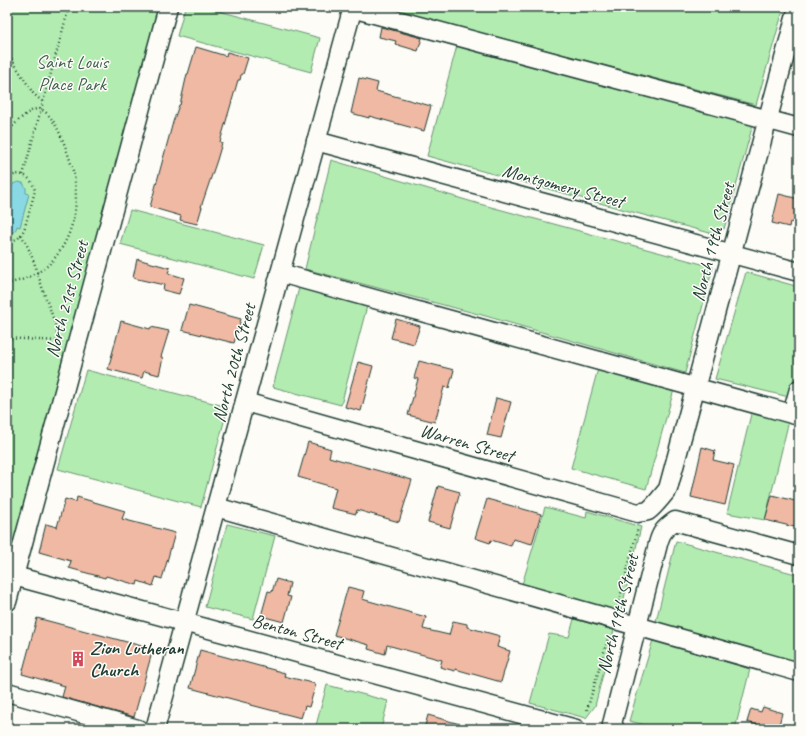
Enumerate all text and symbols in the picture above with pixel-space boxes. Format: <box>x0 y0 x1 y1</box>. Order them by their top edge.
park label: Saint Louis Place Park <box>36 50 110 96</box>
street label: Montgomery Street <box>500 158 629 214</box>
street label: North 19th Street <box>686 178 741 304</box>
street label: North 21st Street <box>40 236 95 360</box>
street label: North 20th Street <box>207 299 262 425</box>
street label: Warren Street <box>417 418 519 469</box>
street label: North 19th Street <box>592 550 645 676</box>
street label: Benton Street <box>249 608 347 656</box>
place label: Zion Lutheran Church <box>90 636 184 682</box>
building icon: Zion Lutheran Church <box>69 650 87 668</box>

